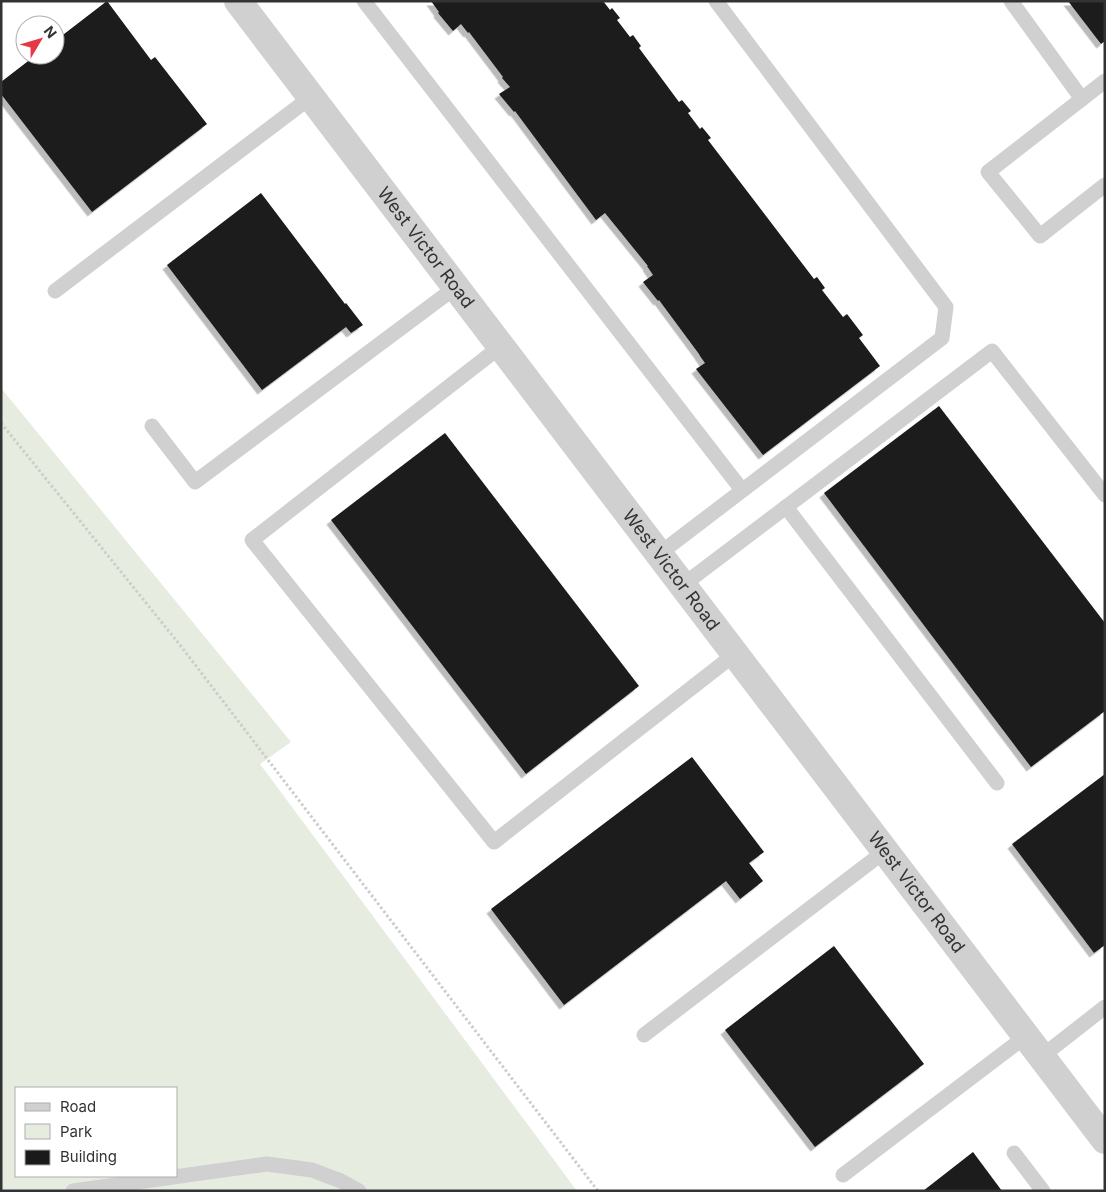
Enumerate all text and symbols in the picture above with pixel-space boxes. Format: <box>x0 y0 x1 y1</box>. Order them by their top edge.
north arrow <box>15 15 65 65</box>
text: N <box>41 22 61 41</box>
street label: West Victor Road <box>373 183 479 312</box>
street label: West Victor Road <box>619 505 724 634</box>
street label: West Victor Road <box>864 827 970 957</box>
legend <box>15 1087 178 1177</box>
text: Road <box>60 1097 96 1116</box>
text: Park <box>60 1122 93 1141</box>
text: Building <box>60 1147 117 1166</box>

